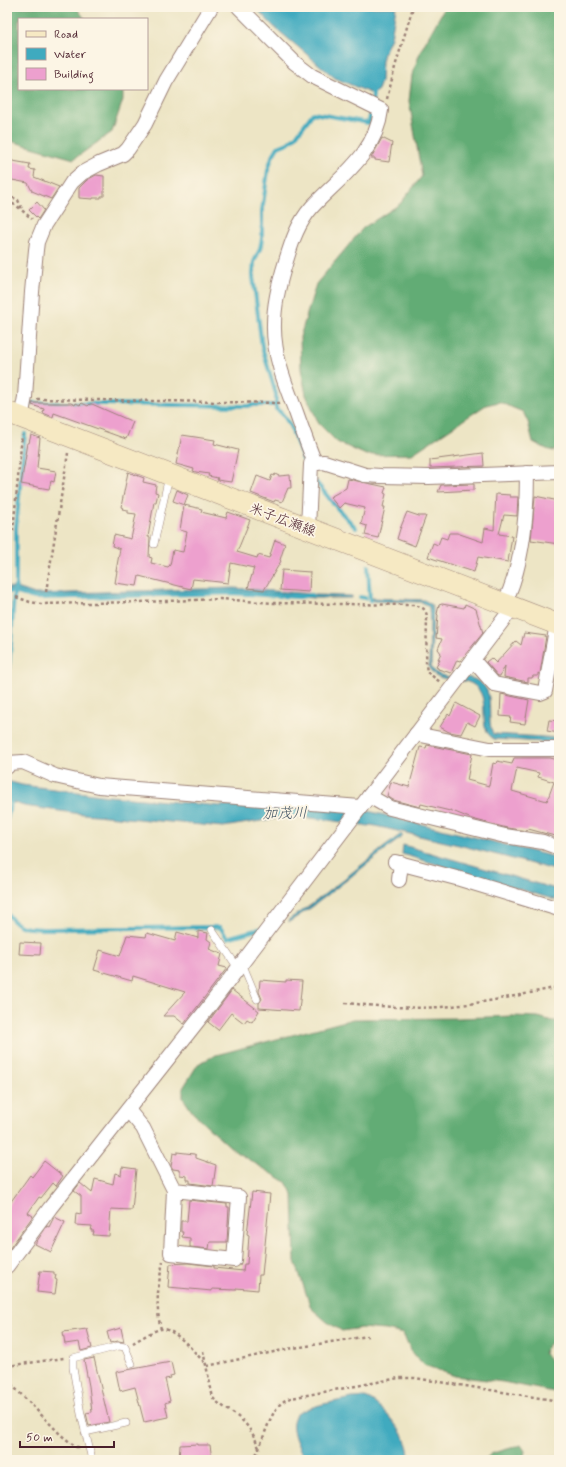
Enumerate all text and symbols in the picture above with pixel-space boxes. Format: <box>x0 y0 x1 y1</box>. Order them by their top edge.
legend <box>18 18 148 90</box>
text: Road <box>54 27 78 43</box>
text: Water <box>54 47 86 63</box>
text: Building <box>54 67 94 84</box>
street label: 米子広瀬線 <box>247 499 319 541</box>
water label: 加茂川 <box>262 804 308 824</box>
scale bar <box>20 1423 114 1449</box>
text: 50 m <box>26 1430 53 1446</box>

